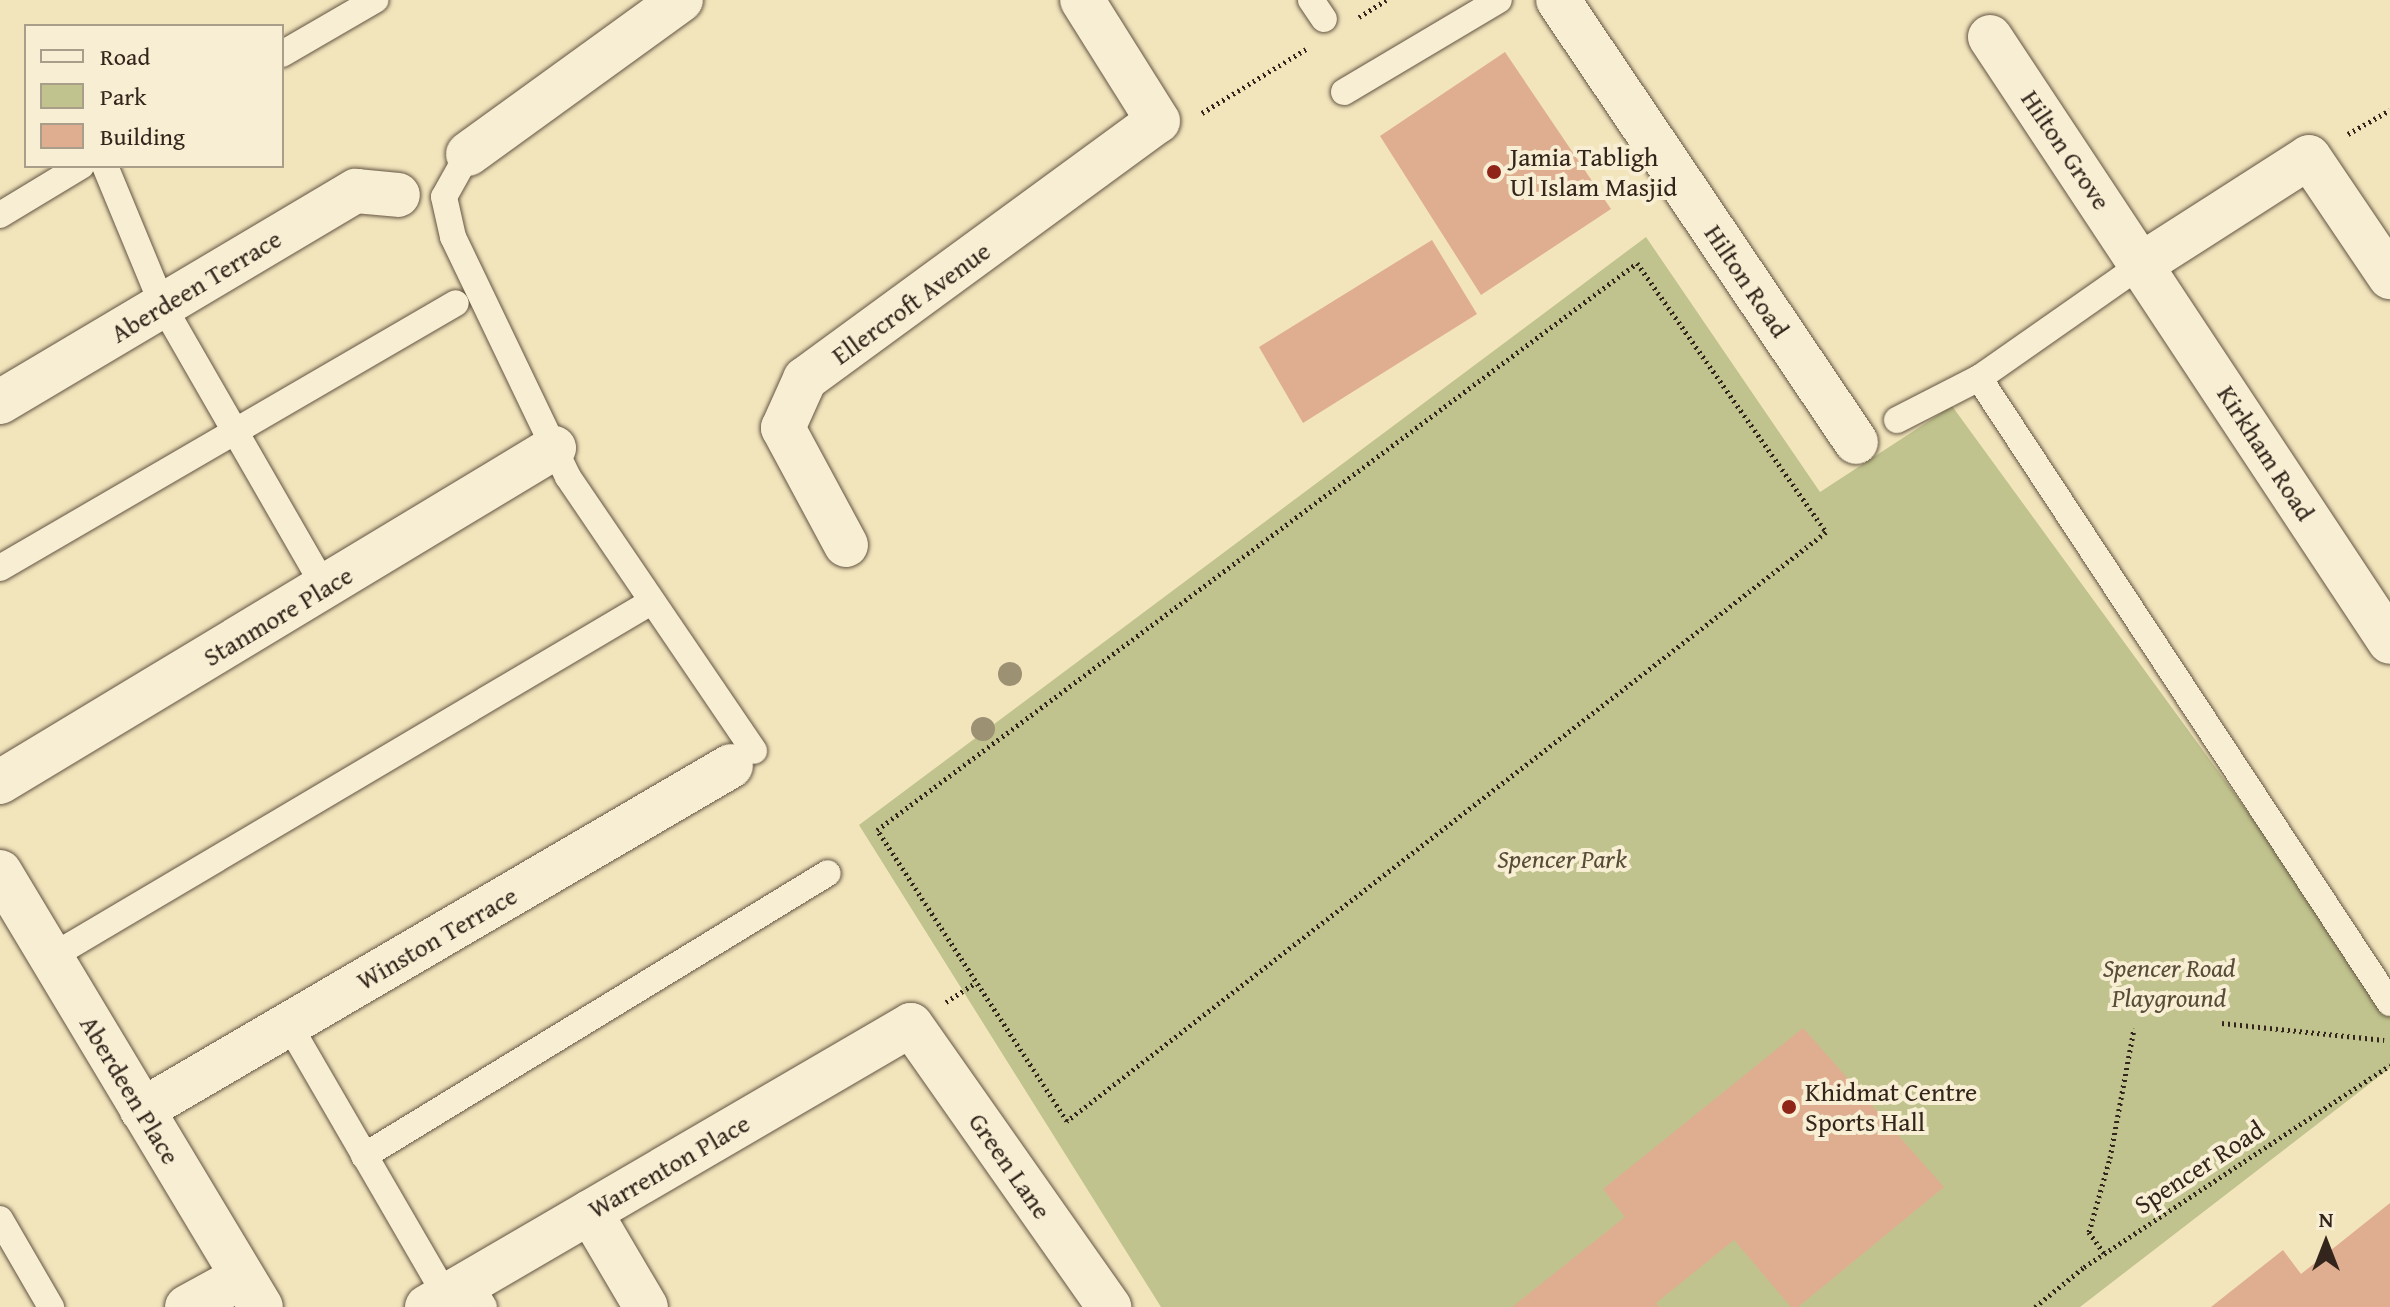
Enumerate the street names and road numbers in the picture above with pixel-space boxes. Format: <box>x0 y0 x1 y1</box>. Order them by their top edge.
street label: Hilton Grove <box>2015 84 2117 216</box>
street label: Hilton Road <box>1698 219 1796 343</box>
street label: Aberdeen Terrace <box>105 223 287 349</box>
street label: Ellercroft Avenue <box>826 235 996 371</box>
street label: Kirkham Road <box>2211 380 2321 526</box>
street label: Stanmore Place <box>198 559 358 673</box>
street label: Winston Terrace <box>351 879 523 997</box>
street label: Aberdeen Place <box>73 1010 187 1170</box>
street label: Warrenton Place <box>583 1107 755 1225</box>
street label: Green Lane <box>962 1107 1058 1225</box>
street label: Spencer Road <box>2128 1114 2270 1220</box>

